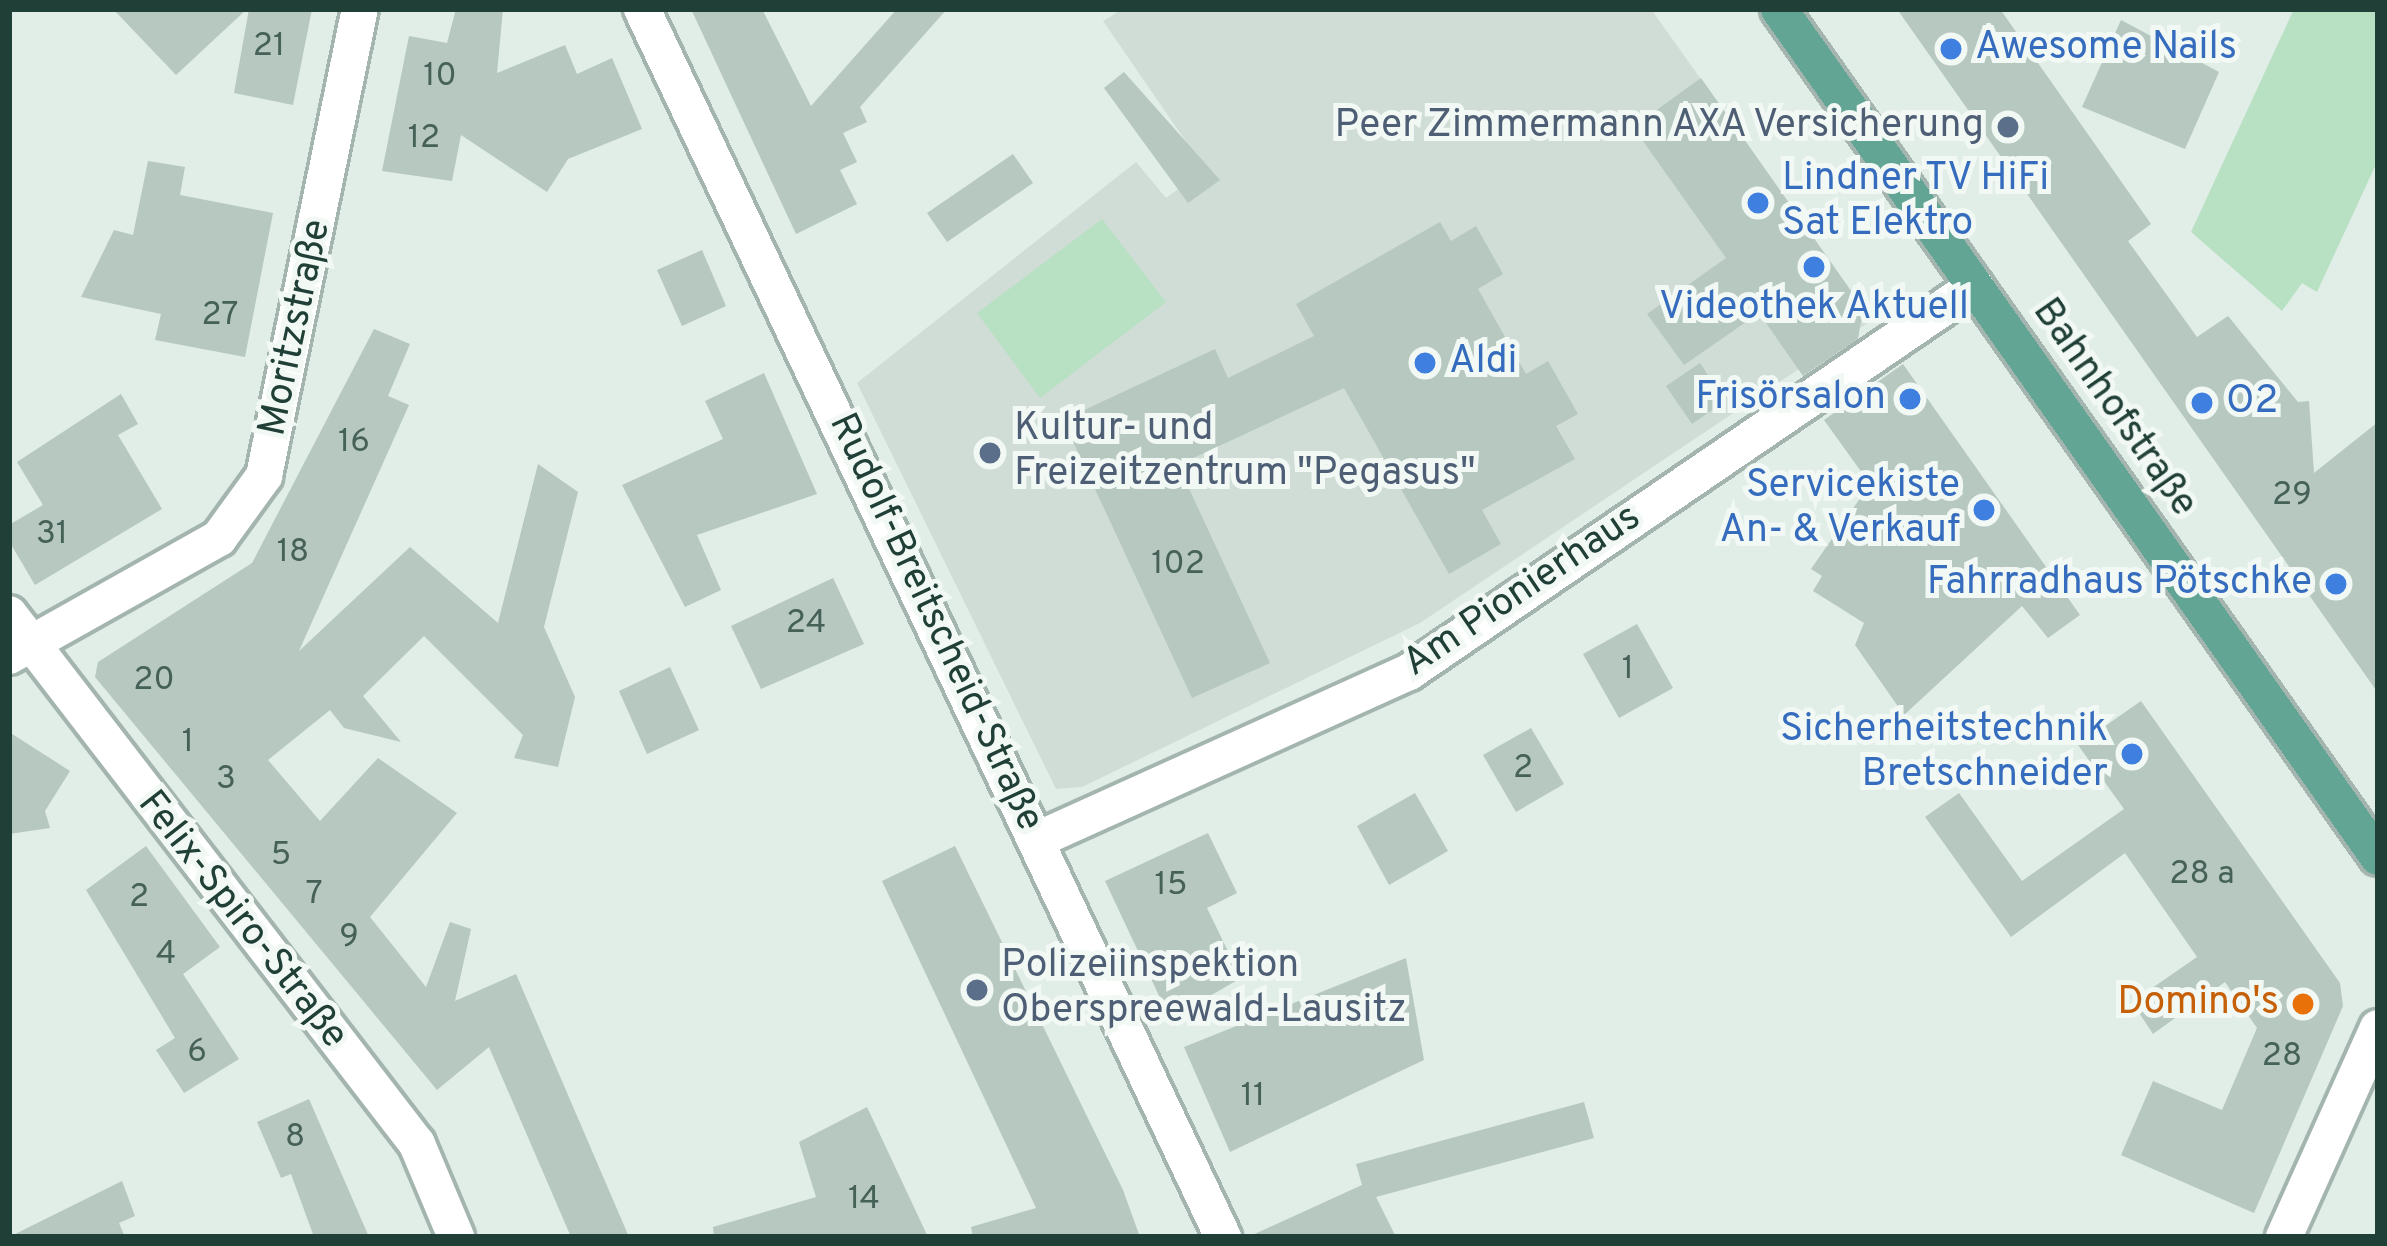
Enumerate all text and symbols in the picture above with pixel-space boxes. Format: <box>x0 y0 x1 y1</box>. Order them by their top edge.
place label: Awesome Nails <box>1975 26 2237 72</box>
house number: 21 <box>253 28 285 68</box>
marker: Awesome Nails <box>1938 36 1964 62</box>
house number: 10 <box>423 58 457 98</box>
place label: Peer Zimmermann AXA Versicherung <box>1330 104 1984 150</box>
marker: Peer Zimmermann AXA Versicherung <box>1995 114 2021 140</box>
house number: 12 <box>408 120 440 160</box>
place label: Lindner TV HiFi Sat Elektro <box>1782 158 2052 249</box>
marker: Lindner TV HiFi Sat Elektro <box>1745 190 1771 216</box>
street label: Moritzstraße <box>251 216 343 440</box>
marker: Videothek Aktuell <box>1801 254 1827 280</box>
place label: Videothek Aktuell <box>1658 286 1970 332</box>
street label: Bahnhofstraße <box>2021 291 2205 527</box>
house number: 27 <box>201 297 239 337</box>
place label: Aldi <box>1449 340 1518 386</box>
marker: Aldi <box>1412 350 1438 376</box>
place label: Frisörsalon <box>1695 376 1886 422</box>
place label: O2 <box>2226 380 2278 426</box>
marker: Frisörsalon <box>1897 386 1923 412</box>
marker: O2 <box>2189 390 2215 416</box>
street label: Rudolf-Breitscheid-Straße <box>817 407 1051 839</box>
place label: Kultur- und Freizeitzentrum "Pegasus" <box>1014 408 1476 499</box>
house number: 16 <box>338 424 370 464</box>
marker: Kultur- und Freizeitzentrum "Pegasus" <box>977 440 1003 466</box>
place label: Servicekiste An- & Verkauf <box>1718 465 1960 556</box>
house number: 29 <box>2272 477 2312 517</box>
street label: Am Pionierhaus <box>1396 495 1650 689</box>
marker: Servicekiste An- & Verkauf <box>1971 497 1997 523</box>
house number: 31 <box>36 516 68 556</box>
house number: 18 <box>277 534 309 574</box>
house number: 102 <box>1151 546 1205 586</box>
place label: Fahrradhaus Pötschke <box>1927 561 2312 607</box>
marker: Fahrradhaus Pötschke <box>2323 571 2349 597</box>
house number: 24 <box>786 605 826 645</box>
house number: 1 <box>1622 651 1634 691</box>
house number: 20 <box>133 662 175 702</box>
place label: Sicherheitstechnik Bretschneider <box>1780 709 2108 800</box>
house number: 1 <box>182 724 194 764</box>
marker: Sicherheitstechnik Bretschneider <box>2119 741 2145 767</box>
house number: 2 <box>1513 750 1533 790</box>
house number: 3 <box>216 761 236 801</box>
street label: Felix-Spiro-Straße <box>126 783 356 1059</box>
house number: 5 <box>271 837 291 877</box>
house number: 28 a <box>2169 856 2235 896</box>
house number: 15 <box>1155 867 1187 907</box>
house number: 7 <box>305 876 323 916</box>
house number: 2 <box>129 879 149 919</box>
house number: 9 <box>339 919 359 959</box>
house number: 4 <box>156 936 176 976</box>
place label: Polizeiinspektion Oberspreewald-Lausitz <box>1001 945 1407 1036</box>
marker: Polizeiinspektion Oberspreewald-Lausitz <box>964 977 990 1003</box>
place label: Domino's <box>2117 981 2279 1027</box>
marker: Domino's <box>2290 991 2316 1017</box>
house number: 6 <box>187 1034 207 1074</box>
house number: 28 <box>2262 1038 2302 1078</box>
house number: 11 <box>1241 1078 1265 1118</box>
house number: 8 <box>285 1119 305 1159</box>
house number: 14 <box>848 1181 880 1221</box>

